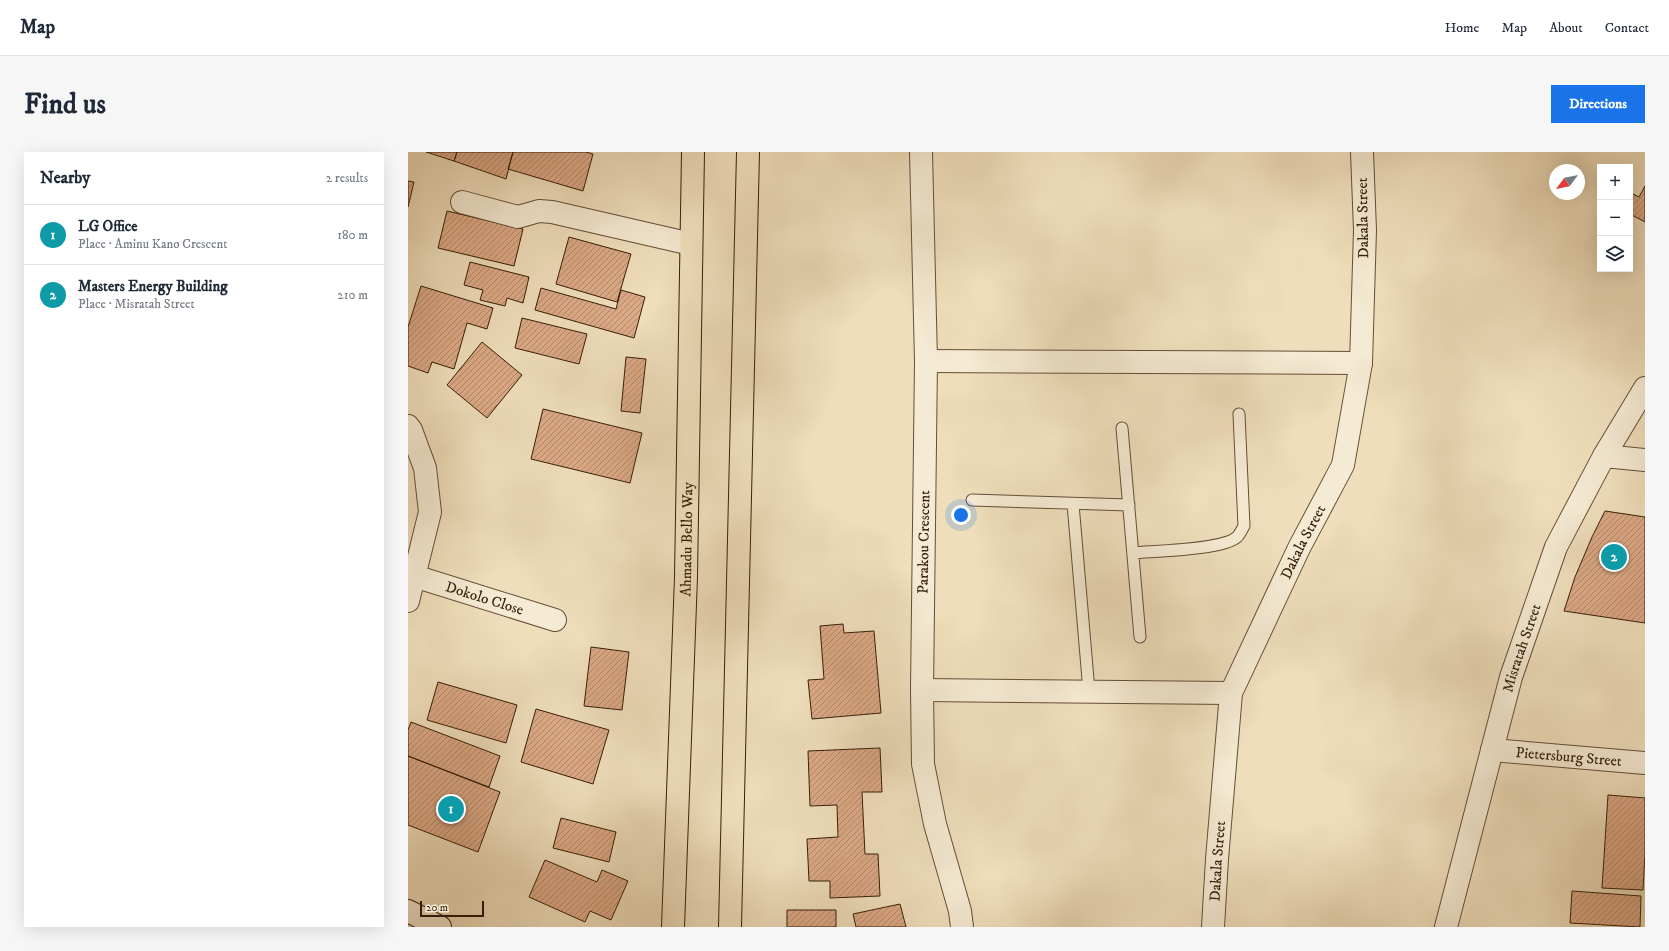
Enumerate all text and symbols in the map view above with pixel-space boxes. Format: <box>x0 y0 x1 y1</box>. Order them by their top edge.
text: Map <box>20 16 55 39</box>
text: Home <box>1445 19 1479 37</box>
text: Map <box>1501 19 1527 37</box>
text: About <box>1549 19 1583 37</box>
text: Contact <box>1605 19 1649 37</box>
button: Directions <box>1551 85 1645 123</box>
text: Find us <box>24 87 106 122</box>
north arrow <box>1549 164 1585 200</box>
map controls <box>1597 164 1633 272</box>
button: + <box>1597 164 1633 200</box>
text: Nearby <box>40 167 90 189</box>
text: 2 results <box>326 170 368 186</box>
street label: Dakala Street <box>1353 177 1373 259</box>
button: − <box>1597 200 1633 236</box>
text: LG Office <box>78 217 138 236</box>
text: 1 <box>51 227 55 243</box>
text: 180 m <box>337 227 368 243</box>
text: Place · Aminu Kano Crescent <box>78 236 227 252</box>
button: layers <box>1597 236 1633 272</box>
text: Masters Energy Building <box>78 277 228 296</box>
text: 2 <box>50 287 56 303</box>
text: 210 m <box>337 287 368 303</box>
text: Place · Misratah Street <box>78 296 195 312</box>
street label: Ahmadu Bello Way <box>676 481 697 597</box>
street label: Parakou Crescent <box>914 490 934 594</box>
street label: Dakala Street <box>1276 501 1330 582</box>
your location <box>951 505 971 525</box>
pin: 2 <box>1601 542 1627 572</box>
street label: Dokolo Close <box>443 577 526 619</box>
street label: Misratah Street <box>1498 601 1545 694</box>
street label: Pietersburg Street <box>1515 743 1623 771</box>
pin: 1 <box>438 794 464 824</box>
street label: Dakala Street <box>1205 820 1230 902</box>
scale bar <box>420 899 484 918</box>
text: 20 m <box>426 901 448 915</box>

